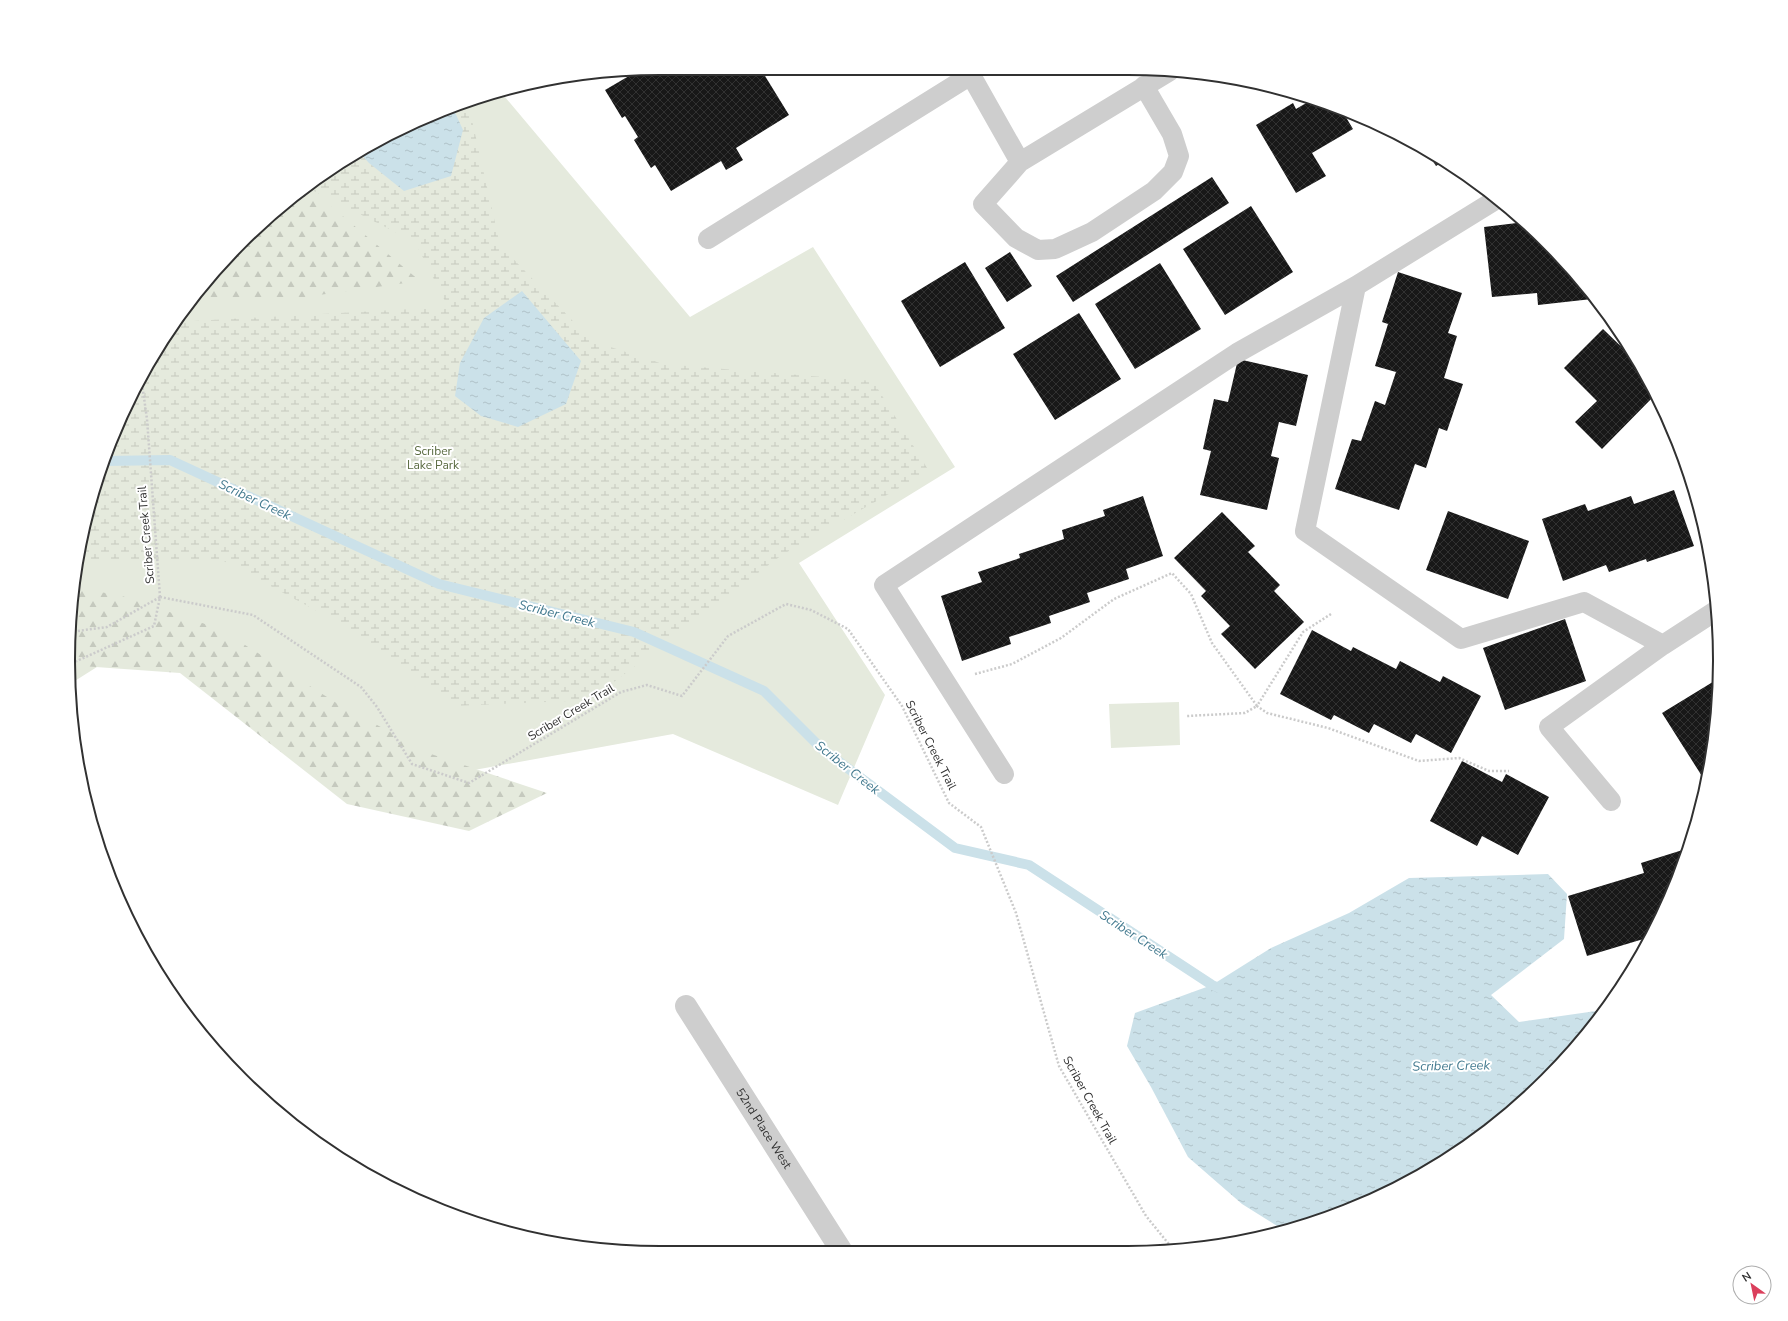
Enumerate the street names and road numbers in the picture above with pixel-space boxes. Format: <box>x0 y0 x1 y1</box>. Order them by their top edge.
street label: Scriber Creek Trail <box>134 485 158 585</box>
street label: Scriber Creek Trail <box>525 680 618 744</box>
street label: Scriber Creek Trail <box>902 698 961 793</box>
street label: Scriber Creek Trail <box>1059 1053 1121 1147</box>
street label: 52nd Place West <box>732 1085 796 1172</box>

